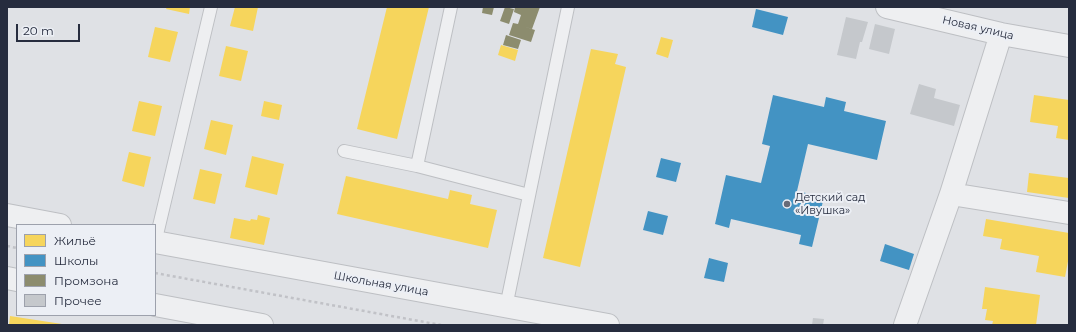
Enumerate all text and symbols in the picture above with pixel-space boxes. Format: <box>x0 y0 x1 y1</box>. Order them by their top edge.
street label: Новая улица <box>941 13 1015 43</box>
scale bar <box>18 16 82 42</box>
text: 20 m <box>23 23 54 38</box>
place label: Детский сад «Ивушка» <box>795 191 865 217</box>
marker: Детский сад «Ивушка» <box>782 199 792 209</box>
legend <box>16 224 156 316</box>
text: Жильё <box>54 233 96 248</box>
text: Школы <box>54 253 99 268</box>
street label: Школьная улица <box>333 269 429 299</box>
text: Промзона <box>54 273 118 288</box>
text: Прочее <box>54 293 102 308</box>

